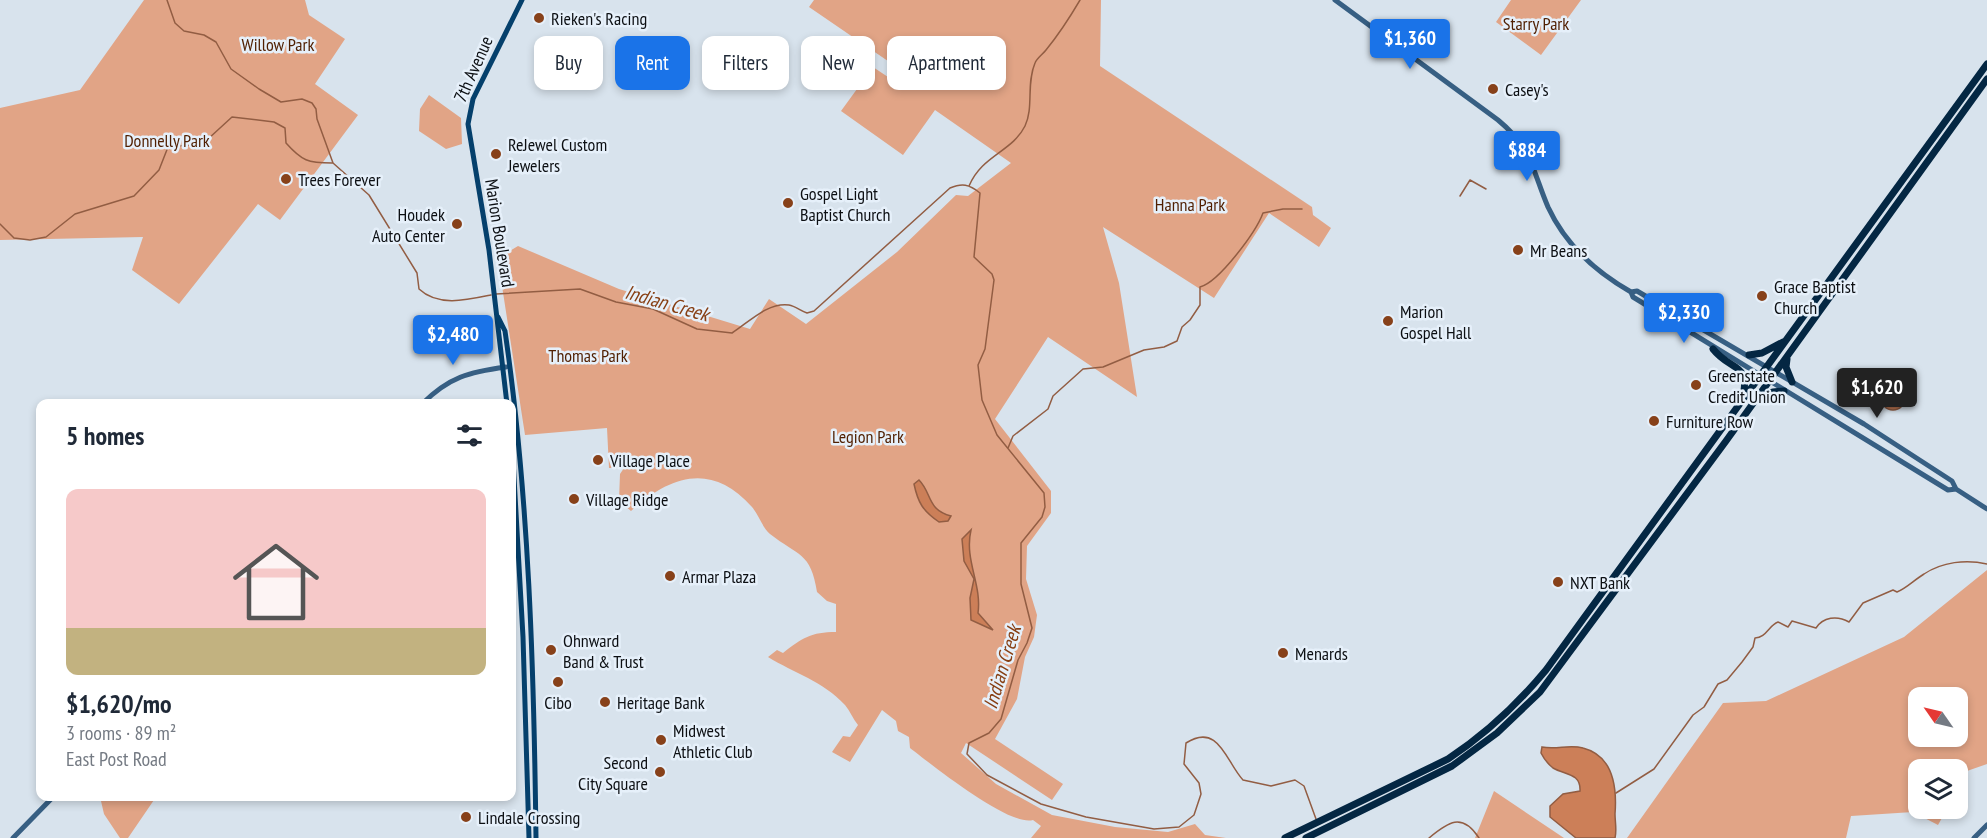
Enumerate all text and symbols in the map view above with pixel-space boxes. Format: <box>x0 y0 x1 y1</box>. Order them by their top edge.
place label: Rieken's Racing <box>551 7 647 30</box>
marker: Rieken's Racing <box>532 11 546 25</box>
park label: Starry Park <box>1503 12 1569 35</box>
pin: $1,360 <box>1361 19 1459 70</box>
text: $1,360 <box>1384 25 1436 51</box>
street label: 7th Avenue <box>448 32 498 106</box>
park label: Willow Park <box>242 33 314 56</box>
chip: Buy <box>534 36 603 90</box>
chip: Rent <box>615 36 690 90</box>
chip: Filters <box>702 36 789 90</box>
chip: New <box>801 36 875 90</box>
chip: Apartment <box>887 36 1006 90</box>
place label: Casey's <box>1505 78 1549 101</box>
marker: Casey's <box>1486 82 1500 96</box>
park label: Donnelly Park <box>124 129 210 152</box>
pin: $884 <box>1491 131 1563 182</box>
place label: ReJewel Custom Jewelers <box>507 133 607 177</box>
text: $884 <box>1508 137 1546 163</box>
marker: ReJewel Custom Jewelers <box>489 147 503 161</box>
place label: Trees Forever <box>298 168 381 191</box>
marker: Trees Forever <box>279 172 293 186</box>
street label: Marion Boulevard <box>480 177 520 289</box>
place label: Gospel Light Baptist Church <box>800 182 890 226</box>
park label: Hanna Park <box>1155 193 1225 216</box>
marker: Gospel Light Baptist Church <box>781 196 795 210</box>
place label: Houdek Auto Center <box>372 203 445 247</box>
marker: Houdek Auto Center <box>450 217 464 231</box>
place label: Mr Beans <box>1530 239 1587 262</box>
marker: Mr Beans <box>1511 243 1525 257</box>
place label: Grace Baptist Church <box>1774 275 1856 319</box>
water label: Indian Creek <box>622 279 714 328</box>
marker: Grace Baptist Church <box>1755 289 1769 303</box>
pin: $2,330 <box>1635 293 1733 344</box>
text: $2,330 <box>1658 299 1710 325</box>
place label: Marion Gospel Hall <box>1400 300 1472 344</box>
marker: Marion Gospel Hall <box>1381 314 1395 328</box>
pin: $2,480 <box>404 315 502 366</box>
text: $2,480 <box>427 321 479 347</box>
park label: Thomas Park <box>548 344 628 367</box>
place label: Greenstate Credit Union <box>1708 364 1786 408</box>
pin: $1,620 <box>1828 368 1926 419</box>
text: $1,620 <box>1851 374 1903 400</box>
marker: Greenstate Credit Union <box>1689 378 1703 392</box>
place label: Furniture Row <box>1666 410 1753 433</box>
marker: Furniture Row <box>1647 414 1661 428</box>
text: 5 homes <box>66 419 144 452</box>
icon: filters <box>453 419 486 452</box>
park label: Legion Park <box>832 425 904 448</box>
place label: Village Place <box>609 449 690 472</box>
marker: Village Place <box>591 453 605 467</box>
place label: Village Ridge <box>585 488 668 511</box>
marker: Village Ridge <box>567 492 581 506</box>
icon: home <box>222 528 330 636</box>
place label: Armar Plaza <box>682 565 756 588</box>
marker: Armar Plaza <box>663 569 677 583</box>
place label: NXT Bank <box>1570 571 1630 594</box>
marker: NXT Bank <box>1551 575 1565 589</box>
water label: Indian Creek <box>977 620 1028 712</box>
place label: Ohnward Band & Trust <box>563 629 644 673</box>
place label: Menards <box>1295 642 1348 665</box>
marker: Ohnward Band & Trust <box>544 643 558 657</box>
marker: Menards <box>1276 646 1290 660</box>
marker: Cibo <box>551 675 565 689</box>
text: $1,620/mo <box>66 687 172 720</box>
north arrow <box>1908 687 1968 747</box>
map controls <box>1908 687 1968 819</box>
place label: Cibo <box>544 691 572 714</box>
place label: Heritage Bank <box>617 691 705 714</box>
marker: Heritage Bank <box>598 695 612 709</box>
place label: Midwest Athletic Club <box>673 719 753 763</box>
text: 3 rooms · 89 m² <box>66 720 176 746</box>
marker: Midwest Athletic Club <box>654 733 668 747</box>
text: East Post Road <box>66 746 167 772</box>
place label: Second City Square <box>578 751 648 795</box>
button: layers <box>1908 759 1968 819</box>
marker: Second City Square <box>653 765 667 779</box>
place label: Lindale Crossing <box>478 806 580 829</box>
marker: Lindale Crossing <box>459 810 473 824</box>

